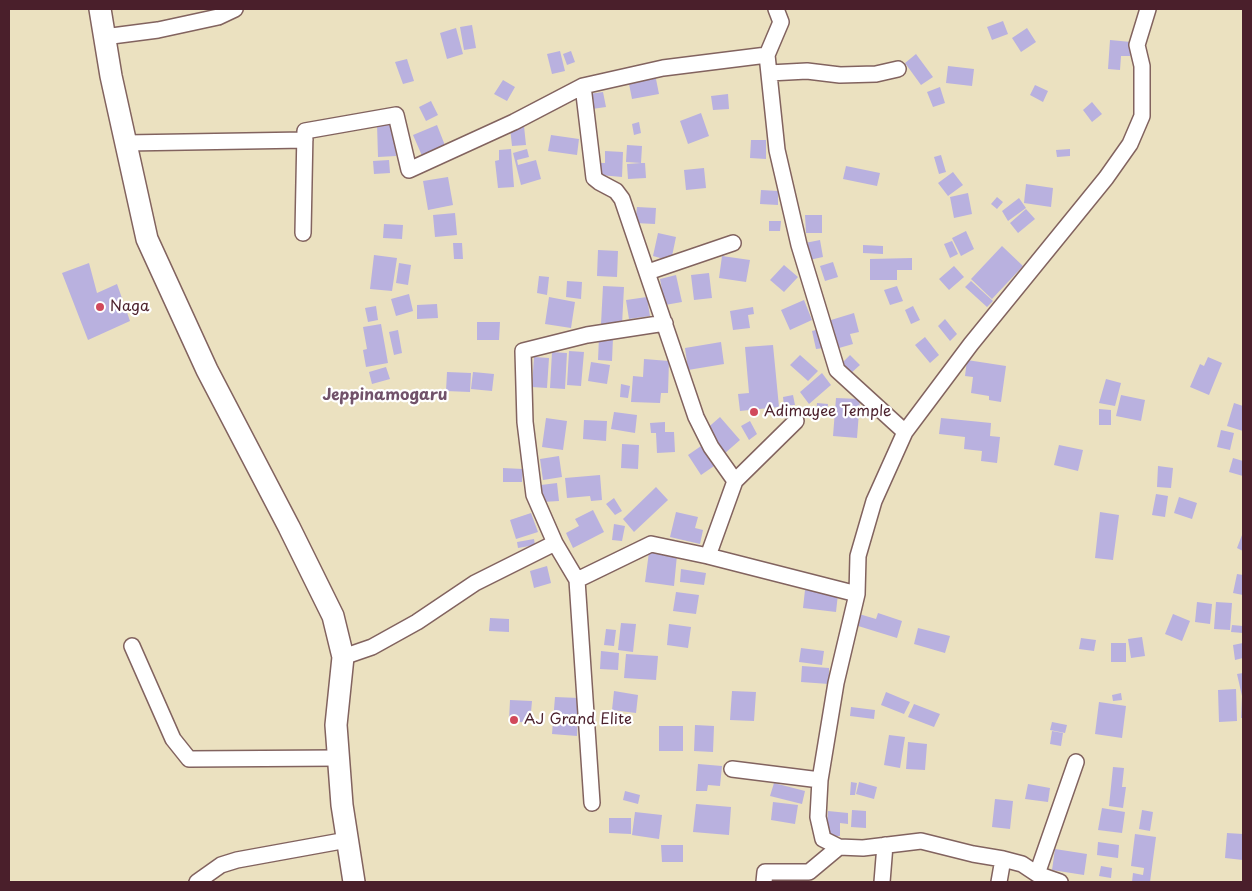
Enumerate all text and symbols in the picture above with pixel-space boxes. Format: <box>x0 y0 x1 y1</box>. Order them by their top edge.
place label: Naga <box>110 298 149 316</box>
marker: Naga <box>94 301 106 313</box>
district label: Jeppinamogaru <box>322 386 448 406</box>
place label: Adimayee Temple <box>764 403 891 421</box>
marker: Adimayee Temple <box>748 406 760 418</box>
place label: AJ Grand Elite <box>524 711 632 729</box>
marker: AJ Grand Elite <box>508 714 520 726</box>

